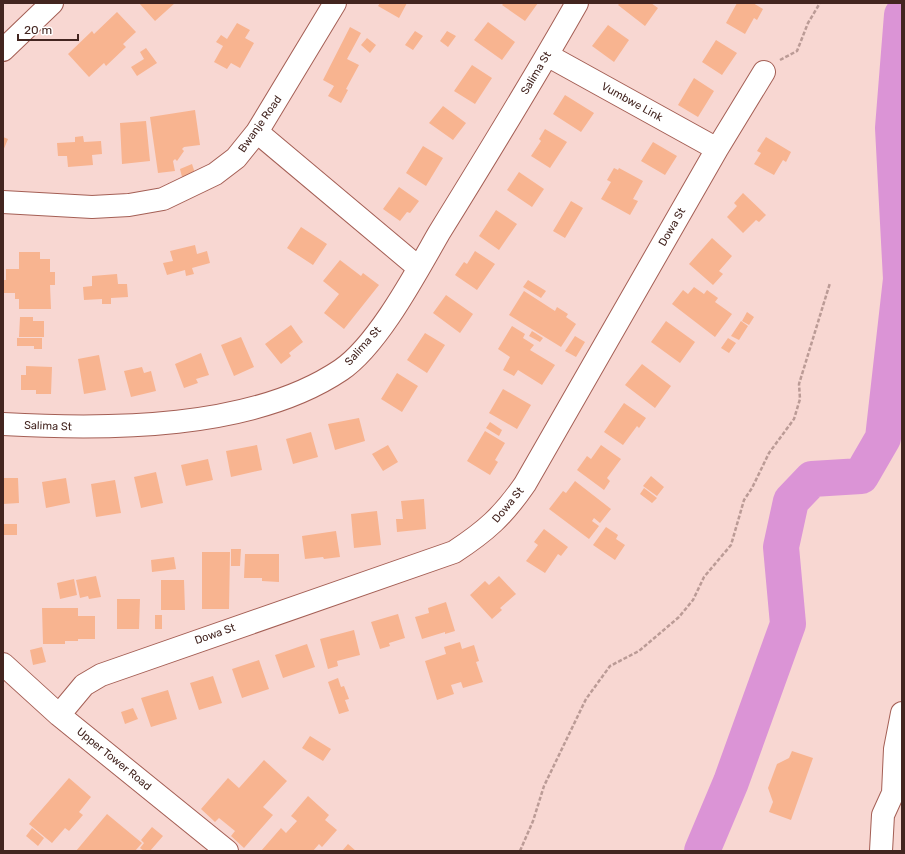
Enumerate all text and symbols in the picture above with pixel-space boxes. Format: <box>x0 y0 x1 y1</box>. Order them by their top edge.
scale bar <box>18 16 78 42</box>
text: 20 m <box>24 23 52 37</box>
street label: Salima St <box>518 49 554 97</box>
street label: Vumbwe Link <box>599 80 665 124</box>
street label: Bwanje Road <box>236 93 284 155</box>
street label: Dowa St <box>656 205 689 249</box>
street label: Salima St <box>342 323 384 368</box>
street label: Salima St <box>24 419 73 433</box>
street label: Dowa St <box>489 484 527 525</box>
street label: Dowa St <box>193 621 238 647</box>
street label: Upper Tower Road <box>74 725 154 793</box>

